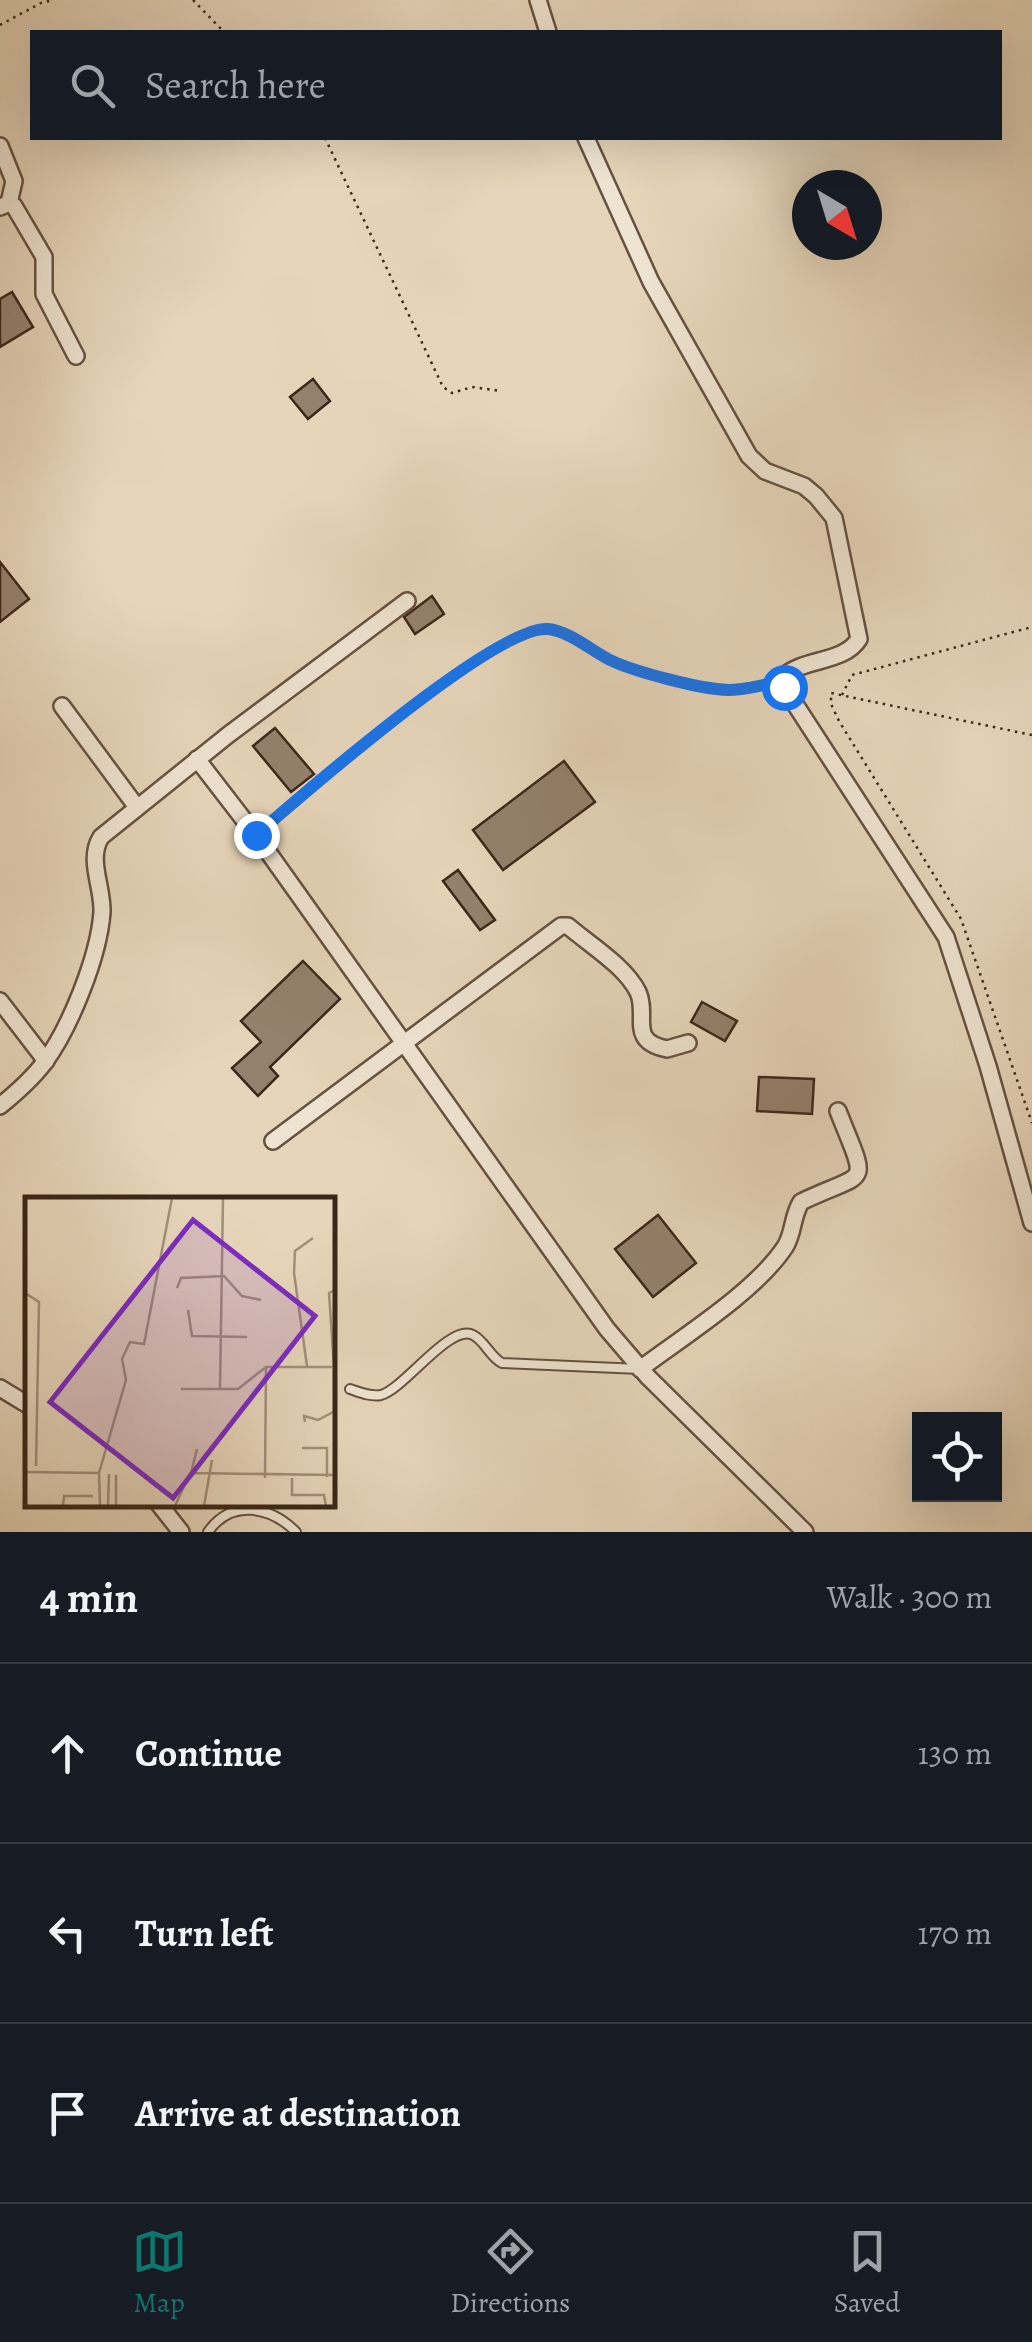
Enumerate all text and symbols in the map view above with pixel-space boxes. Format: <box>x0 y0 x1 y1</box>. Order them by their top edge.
search box <box>30 30 1002 140</box>
icon: search <box>65 58 120 113</box>
text: Search here <box>145 59 326 111</box>
north arrow <box>792 170 882 260</box>
route start <box>762 665 808 711</box>
route end <box>234 813 280 859</box>
inset map <box>25 1197 335 1507</box>
map controls <box>912 1412 1002 1502</box>
button: locate <box>912 1412 1002 1502</box>
text: 4 min <box>40 1569 138 1626</box>
text: Walk · 300 m <box>827 1575 992 1619</box>
icon: ahead <box>40 1726 95 1781</box>
text: Continue <box>135 1727 282 1779</box>
text: 130 m <box>918 1731 992 1775</box>
icon: left <box>40 1906 95 1961</box>
text: Turn left <box>135 1907 274 1959</box>
text: 170 m <box>918 1911 992 1955</box>
icon: arrive <box>40 2086 95 2141</box>
text: Arrive at destination <box>135 2087 461 2139</box>
tab: Map <box>132 2224 187 2322</box>
tab: Directions <box>450 2224 570 2322</box>
tab: Saved <box>834 2224 900 2322</box>

